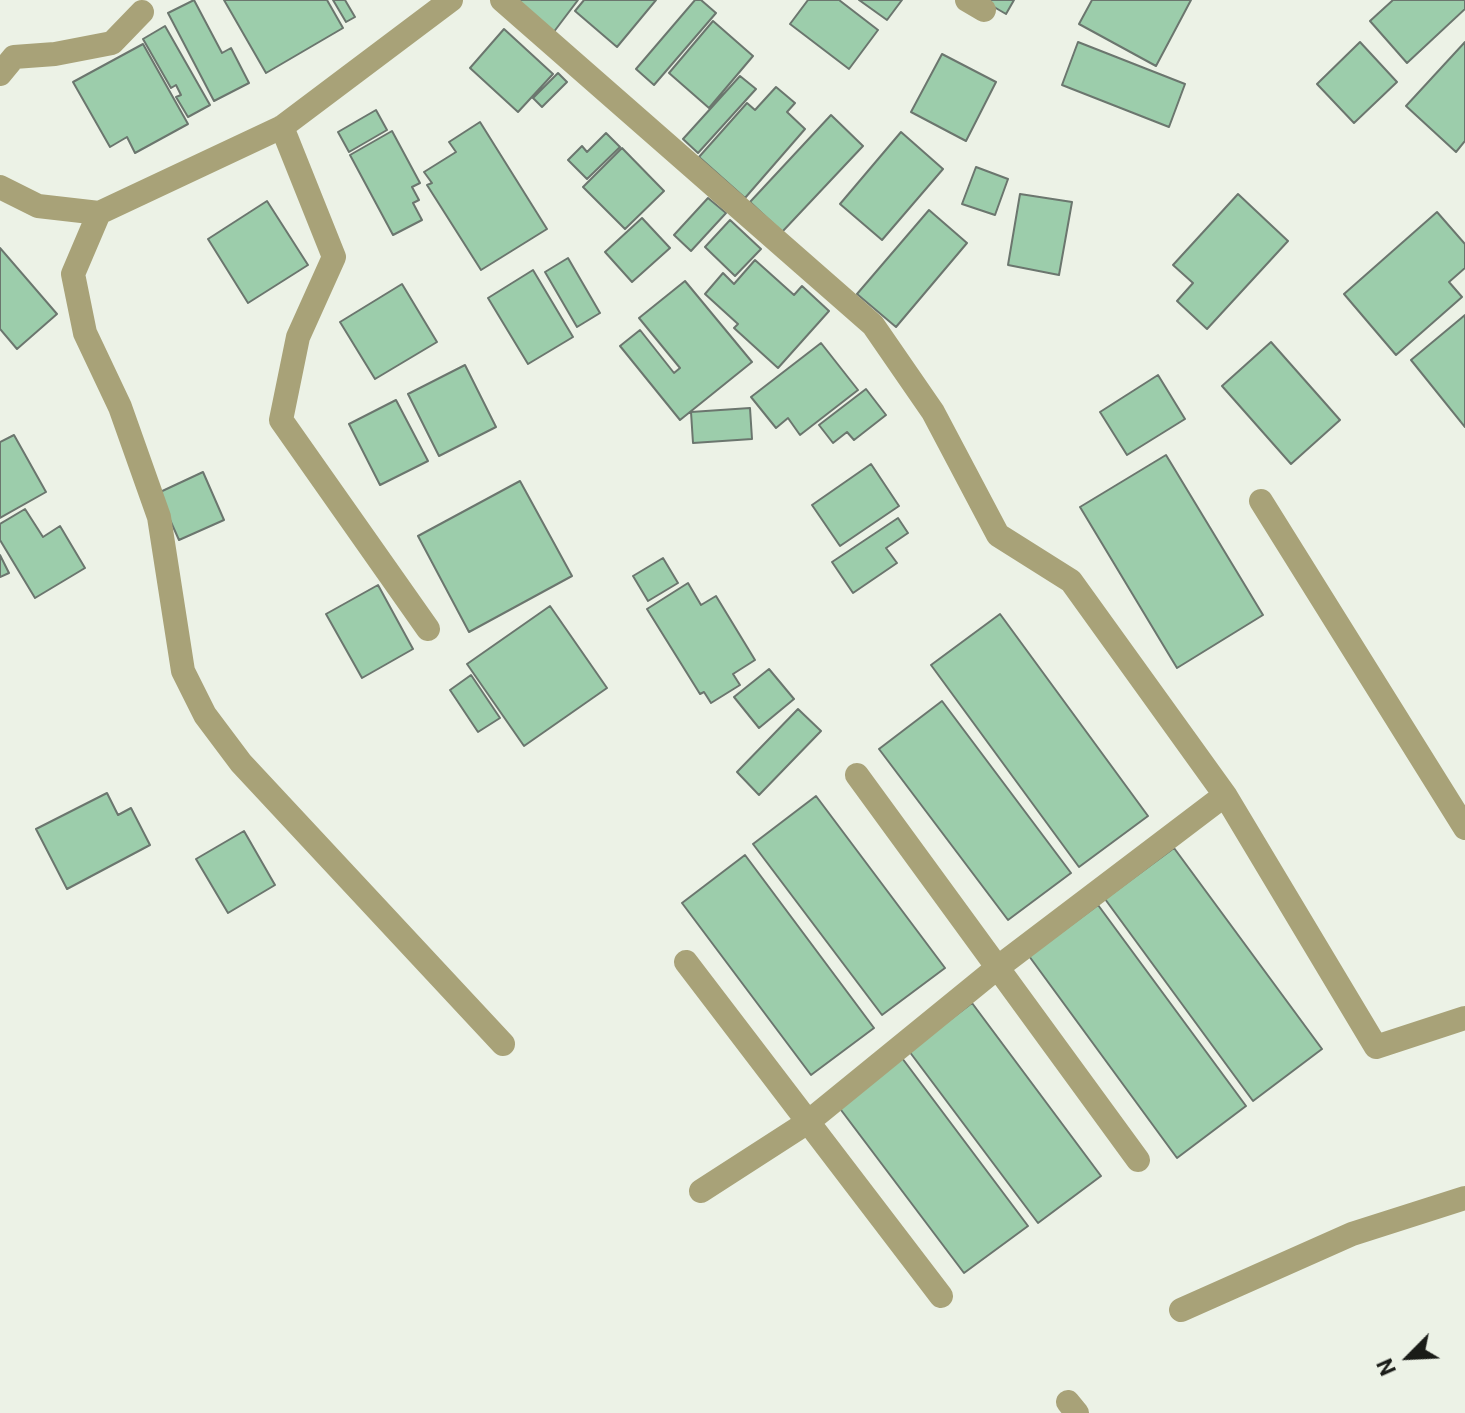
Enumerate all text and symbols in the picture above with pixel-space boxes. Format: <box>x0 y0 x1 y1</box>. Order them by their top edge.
north arrow <box>1369 1317 1449 1397</box>
text: N <box>1372 1355 1401 1379</box>

